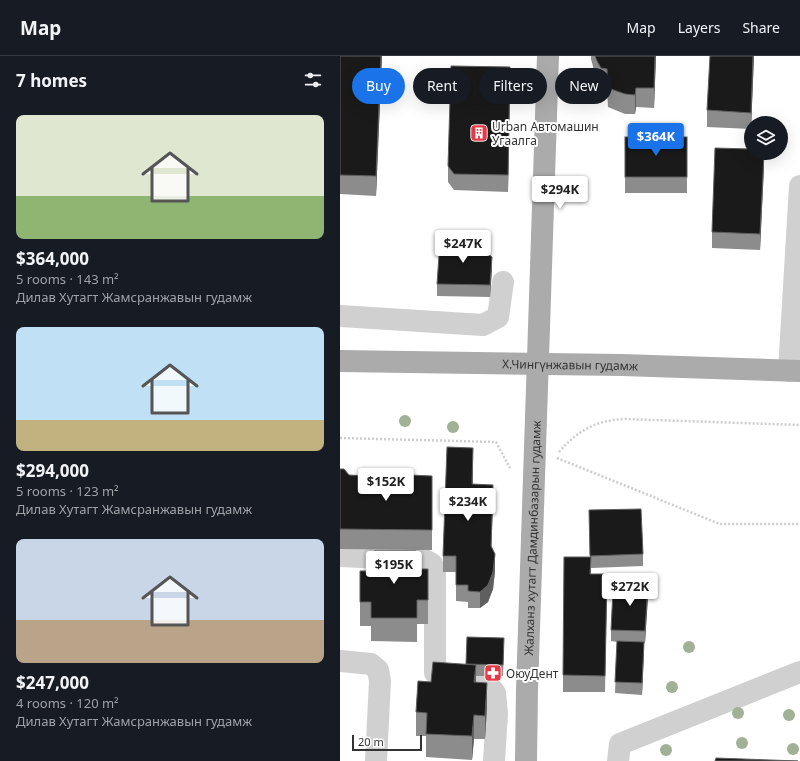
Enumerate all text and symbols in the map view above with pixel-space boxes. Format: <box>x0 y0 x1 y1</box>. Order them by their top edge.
text: Map <box>20 15 61 41</box>
text: Map <box>627 18 656 37</box>
text: Layers <box>678 18 720 37</box>
text: Share <box>742 18 780 37</box>
chip: Buy <box>352 68 405 104</box>
chip: Rent <box>413 68 471 104</box>
chip: Filters <box>479 68 547 104</box>
chip: New <box>555 68 612 104</box>
text: 7 homes <box>16 69 87 92</box>
icon: filters <box>302 69 324 91</box>
map controls <box>744 116 788 160</box>
button: layers <box>744 116 788 160</box>
place label: Urban Автомашин Угаалга <box>492 118 599 149</box>
building icon: Urban Автомашин Угаалга <box>469 123 489 143</box>
pin: $364K <box>628 123 684 157</box>
text: $364K <box>637 127 675 145</box>
icon: home <box>134 141 206 213</box>
pin: $294K <box>532 176 588 210</box>
text: $294K <box>541 180 579 198</box>
pin: $247K <box>435 230 491 264</box>
text: $247K <box>444 234 482 252</box>
text: $364,000 <box>16 247 89 270</box>
text: 5 rooms · 143 m² <box>16 270 119 288</box>
text: Дилав Хутагт Жамсранжавын гудамж <box>16 288 252 306</box>
icon: home <box>134 353 206 425</box>
street label: Х.Чингүнжавын гудамж <box>502 355 639 374</box>
street label: Жалханз хутагт Дамдинбазарын гудамж <box>520 419 544 656</box>
text: $294,000 <box>16 459 89 482</box>
pin: $152K <box>358 468 414 502</box>
text: $152K <box>367 472 405 490</box>
text: 5 rooms · 123 m² <box>16 482 119 500</box>
pin: $234K <box>440 488 496 522</box>
text: $234K <box>449 492 487 510</box>
text: Дилав Хутагт Жамсранжавын гудамж <box>16 500 252 518</box>
pin: $195K <box>366 551 422 585</box>
text: $195K <box>375 555 413 573</box>
icon: home <box>134 565 206 637</box>
pin: $272K <box>602 573 658 607</box>
text: $272K <box>611 577 649 595</box>
pharmacy icon: ОюуДент <box>483 663 503 683</box>
place label: ОюуДент <box>506 665 559 682</box>
text: $247,000 <box>16 671 89 694</box>
text: 4 rooms · 120 m² <box>16 694 119 712</box>
text: Дилав Хутагт Жамсранжавын гудамж <box>16 712 252 730</box>
scale bar <box>352 733 422 752</box>
text: 20 m <box>358 734 384 749</box>

